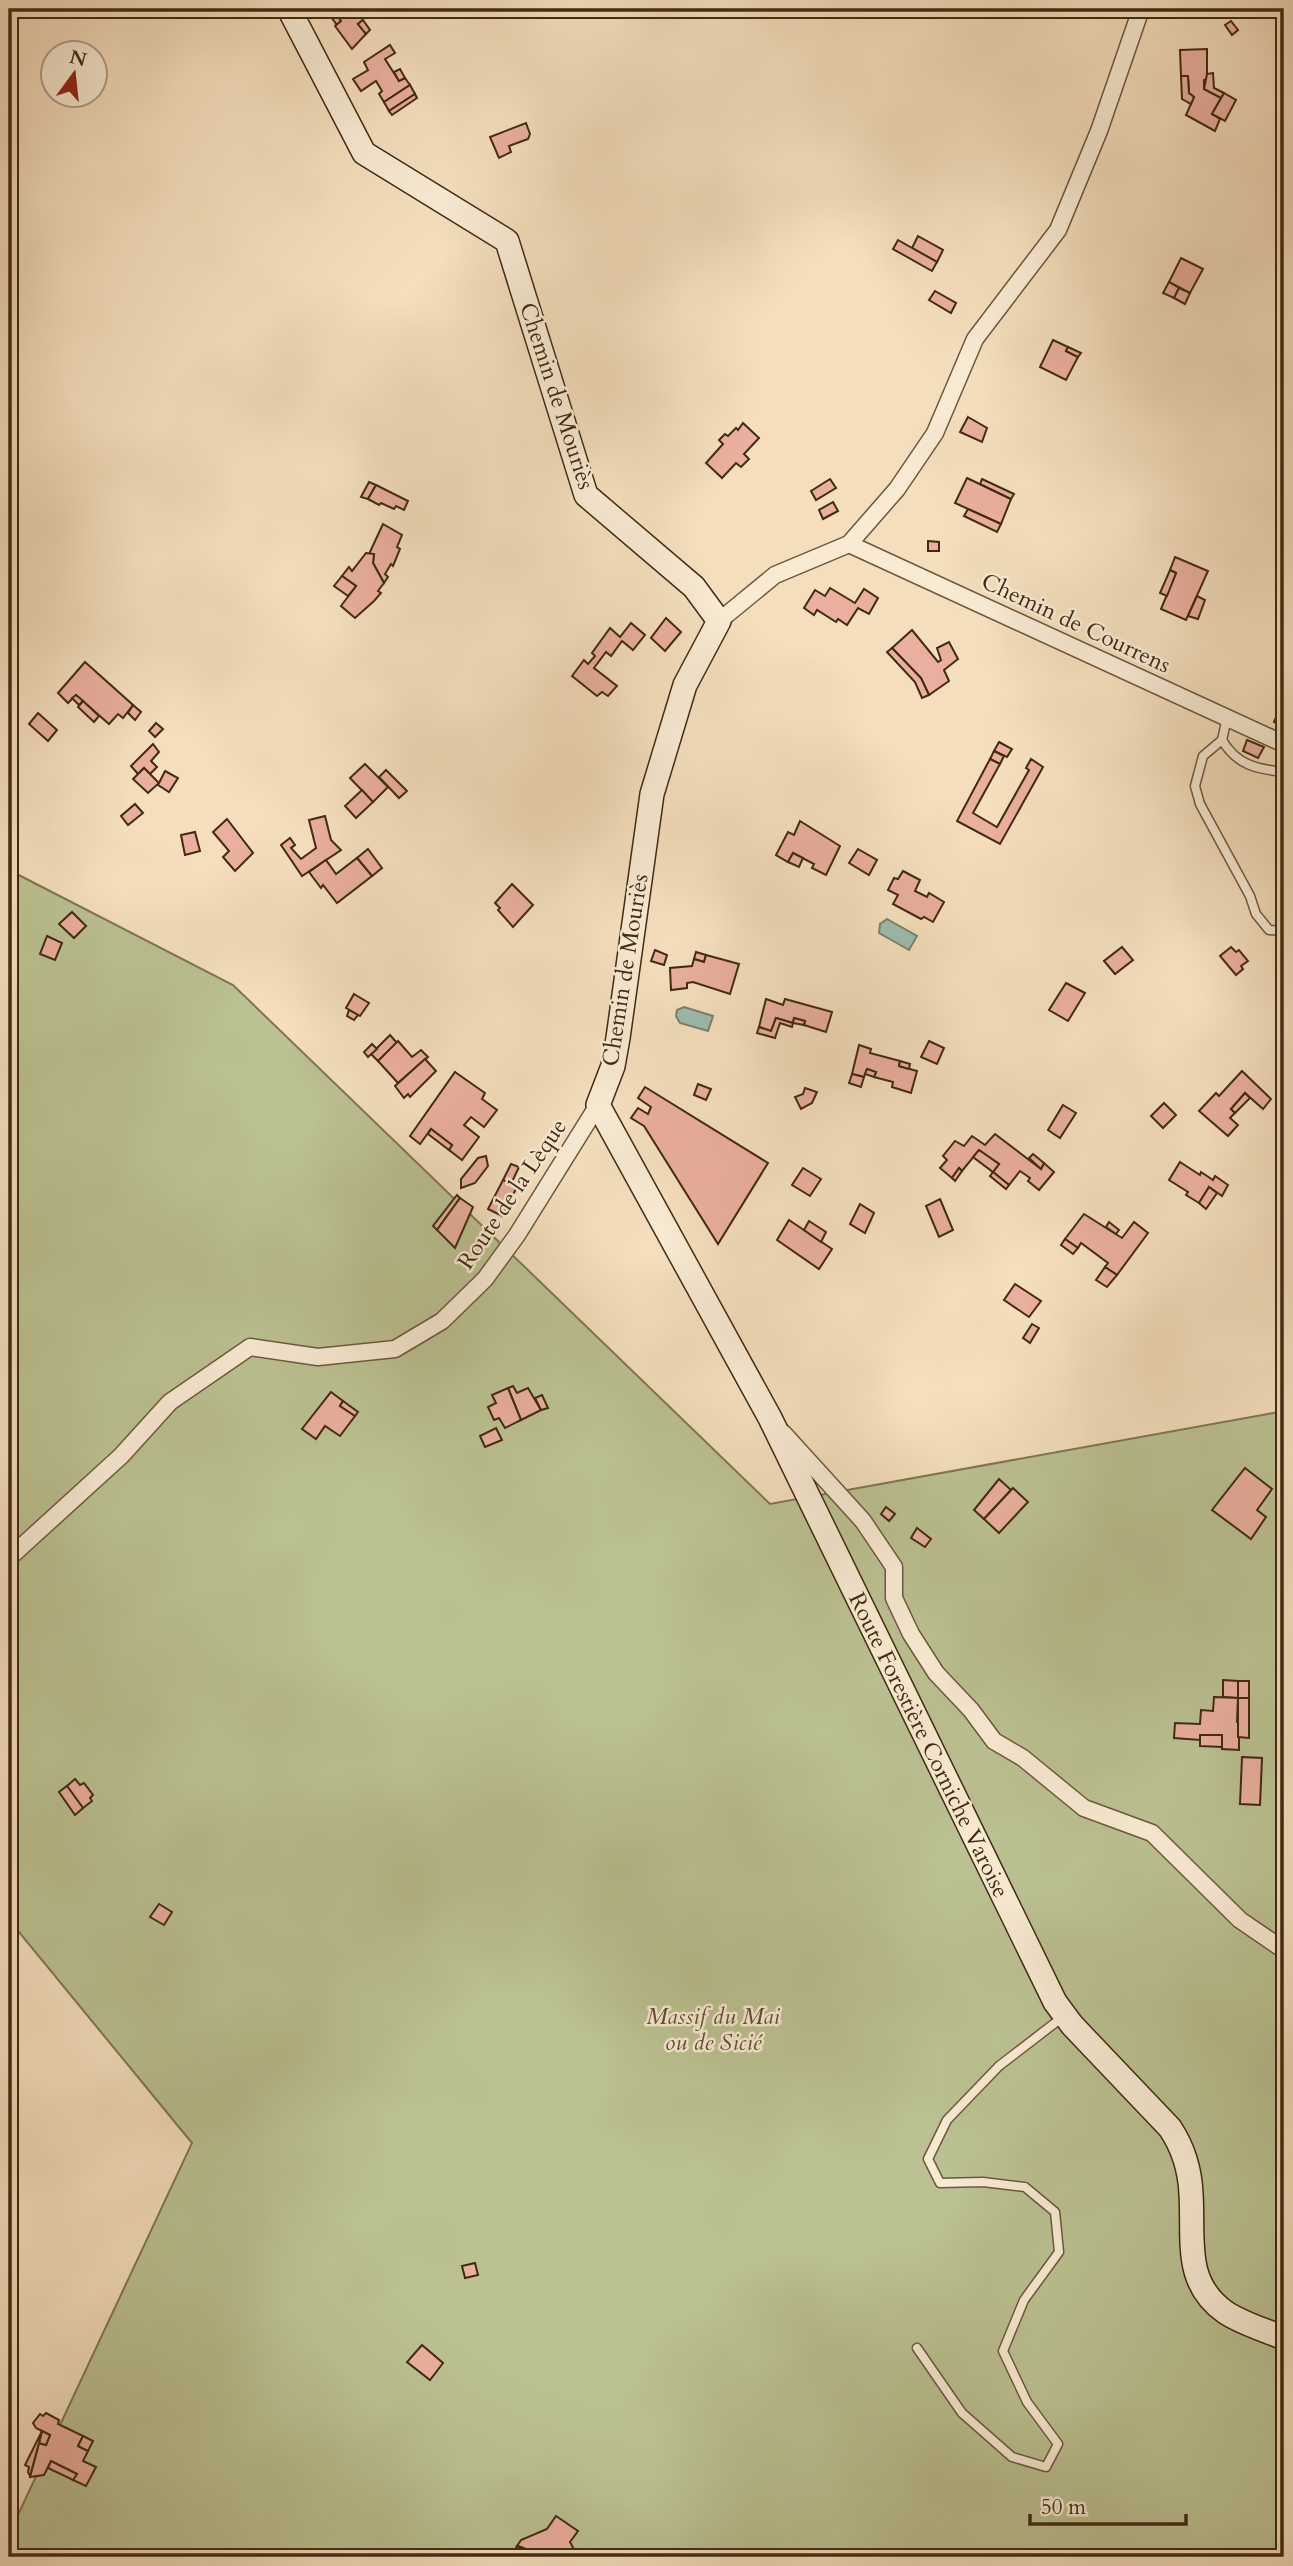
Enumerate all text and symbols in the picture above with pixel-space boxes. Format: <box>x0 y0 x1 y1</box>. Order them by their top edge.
north arrow <box>38 38 108 108</box>
text: N <box>67 44 90 73</box>
street label: Chemin de Mouriès <box>512 299 602 493</box>
street label: Chemin de Courrens <box>976 566 1176 680</box>
street label: Chemin de Mouriès <box>594 872 656 1068</box>
street label: Route de la Lèque <box>450 1113 574 1275</box>
street label: Route Forestière Corniche Varoise <box>841 1587 1017 1903</box>
park label: Massif du Mai ou de Sicié <box>646 2001 781 2058</box>
scale bar <box>1030 2482 1186 2526</box>
text: 50 m <box>1041 2493 1086 2522</box>

